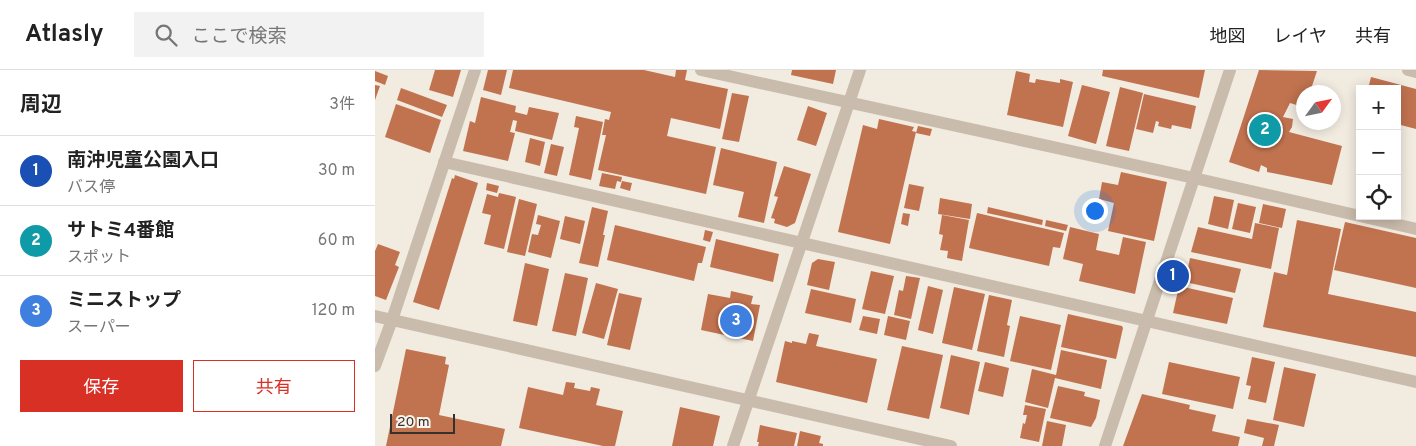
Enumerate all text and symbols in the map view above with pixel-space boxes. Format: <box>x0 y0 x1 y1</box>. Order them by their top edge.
search box <box>134 12 484 57</box>
text: Atlasly <box>25 20 104 50</box>
icon: search <box>152 21 180 49</box>
text: ここで検索 <box>192 25 287 49</box>
text: 地図 <box>1210 26 1246 49</box>
text: レイヤ <box>1274 26 1327 49</box>
text: 共有 <box>1355 26 1391 49</box>
north arrow <box>1296 85 1341 130</box>
map controls <box>1356 85 1401 220</box>
button: + <box>1356 85 1401 130</box>
text: 周辺 <box>20 92 62 119</box>
text: 3件 <box>329 95 355 115</box>
pin: 2 <box>1249 111 1281 149</box>
button: − <box>1356 130 1401 175</box>
text: 南沖児童公園入口 <box>67 149 219 173</box>
text: 1 <box>33 161 39 181</box>
text: 30 m <box>318 161 355 181</box>
button: locate <box>1356 175 1401 220</box>
text: バス停 <box>67 178 115 198</box>
your location <box>1082 198 1108 224</box>
text: サトミ4番館 <box>67 219 174 243</box>
text: 2 <box>31 231 41 251</box>
text: 60 m <box>318 231 355 251</box>
text: スポット <box>67 248 131 268</box>
pin: 1 <box>1157 257 1189 295</box>
text: ミニストップ <box>67 289 181 313</box>
text: 3 <box>31 301 41 321</box>
text: 120 m <box>312 301 355 321</box>
pin: 3 <box>720 302 752 340</box>
text: スーパー <box>67 318 131 338</box>
button: 保存 <box>20 360 183 412</box>
button: 共有 <box>193 360 355 412</box>
scale bar <box>390 411 455 434</box>
text: 20 m <box>397 414 430 431</box>

